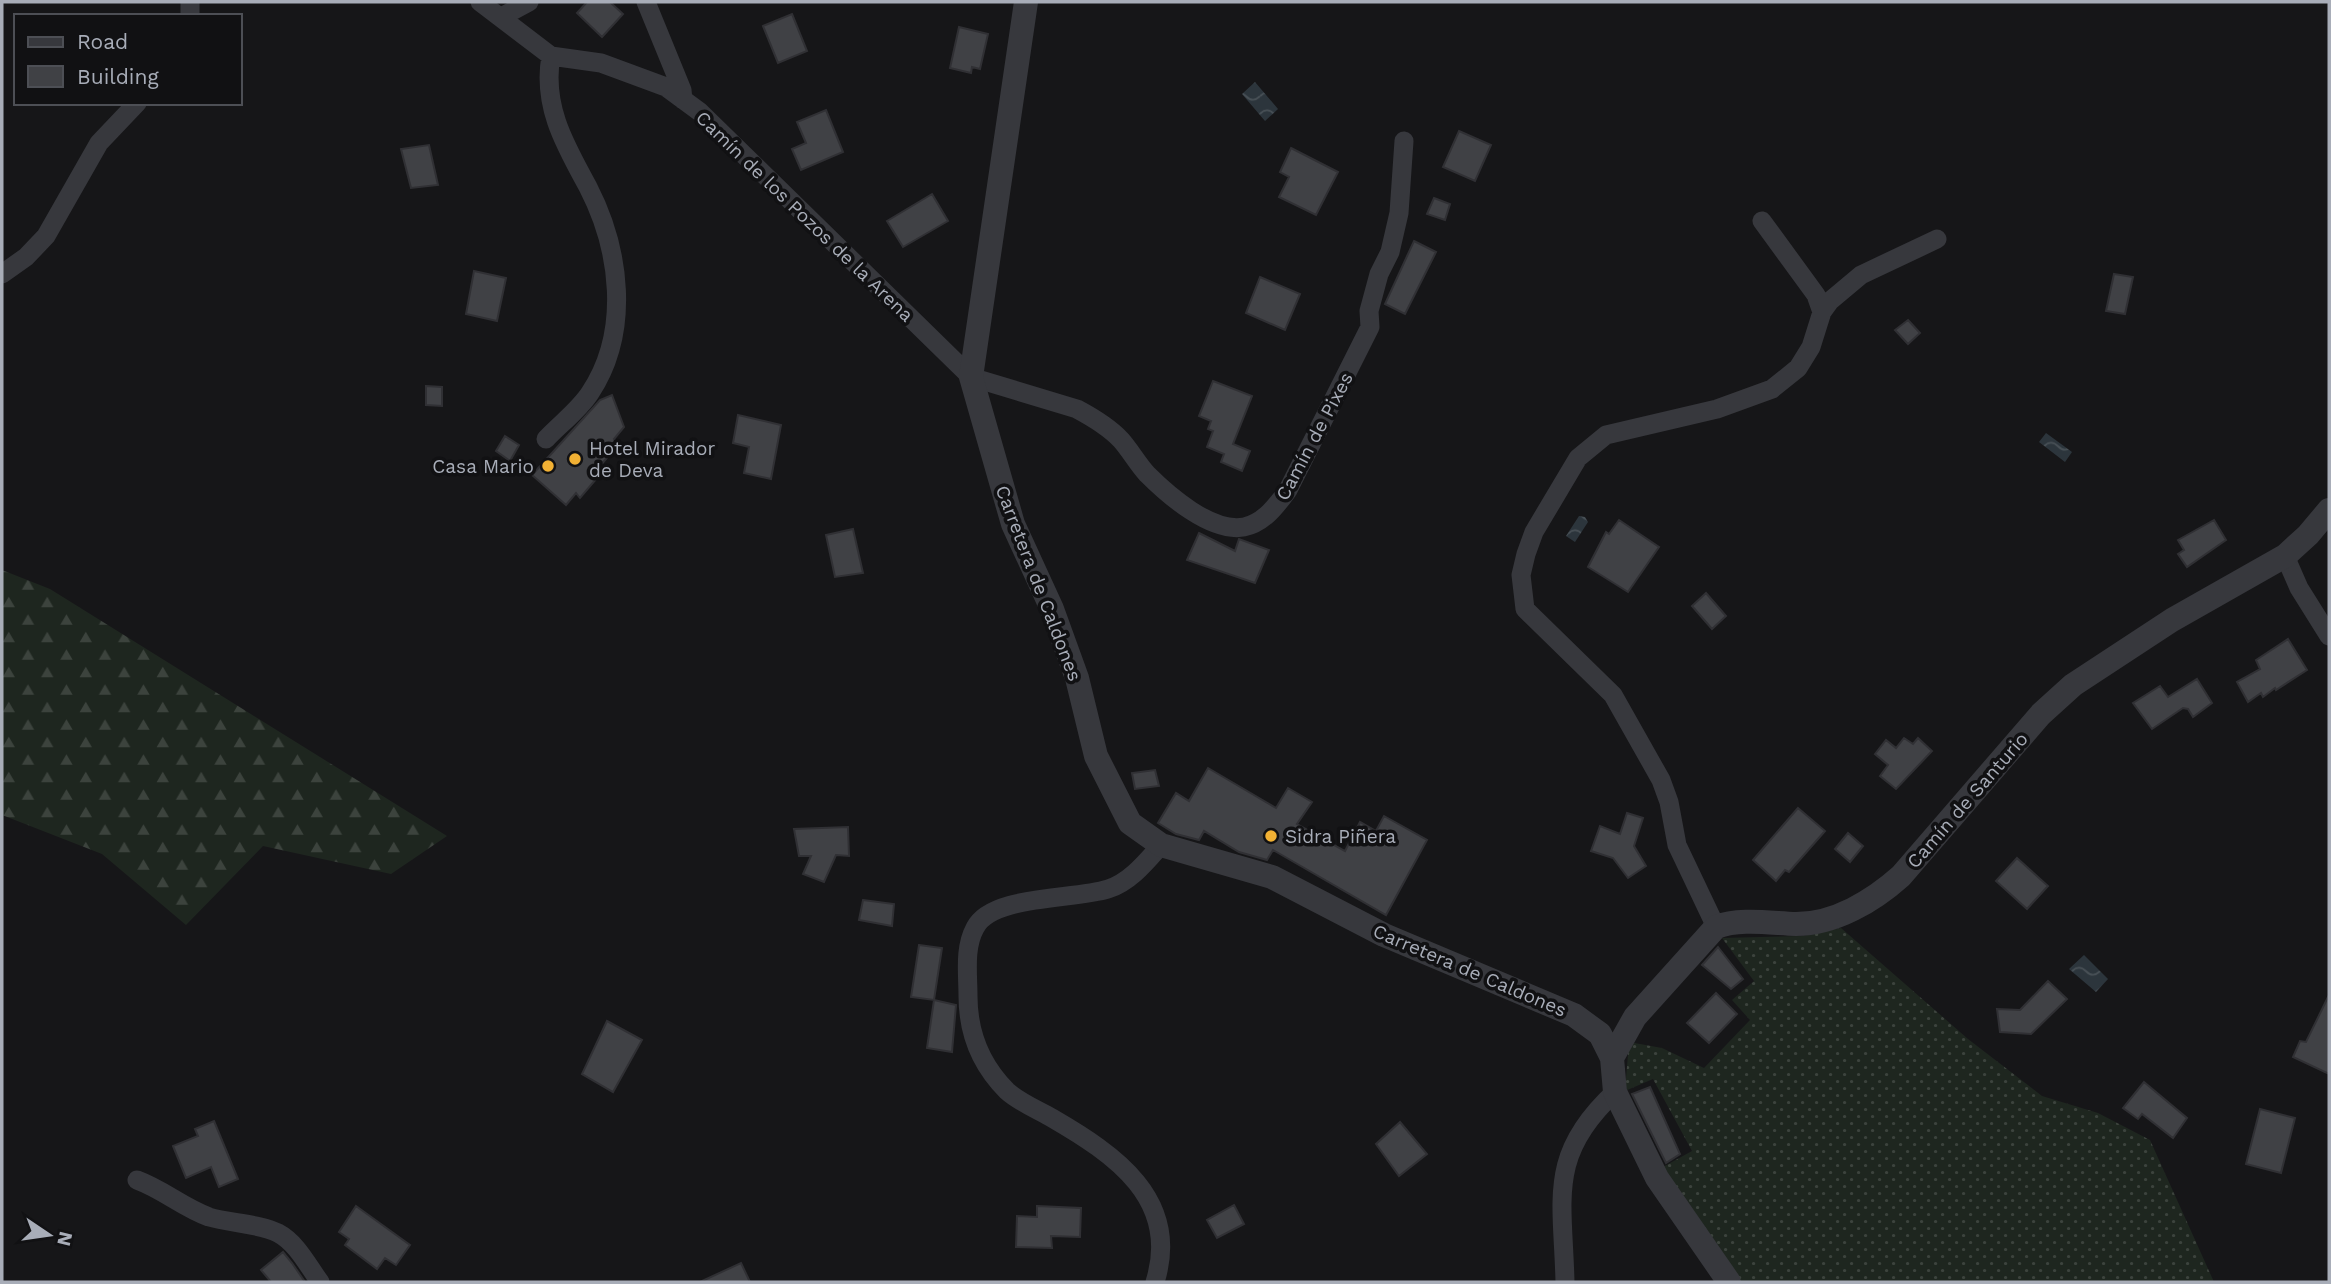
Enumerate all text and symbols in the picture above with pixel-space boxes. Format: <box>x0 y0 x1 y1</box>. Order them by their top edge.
legend <box>14 14 242 105</box>
text: Road <box>77 29 128 54</box>
text: Building <box>77 64 159 89</box>
street label: Camín de los Pozos de la Arena <box>691 106 918 327</box>
street label: Camín de Pixes <box>1271 368 1358 504</box>
place label: Hotel Mirador de Deva <box>589 437 715 482</box>
marker: Hotel Mirador de Deva <box>567 451 583 467</box>
place label: Casa Mario <box>432 455 534 478</box>
marker: Casa Mario <box>540 458 556 474</box>
street label: Carretera de Caldones <box>991 482 1087 684</box>
street label: Camín de Santurio <box>1902 728 2033 873</box>
place label: Sidra Piñera <box>1285 825 1396 848</box>
marker: Sidra Piñera <box>1263 828 1279 844</box>
street label: Carretera de Caldones <box>1370 919 1570 1022</box>
north arrow <box>14 1200 84 1270</box>
text: N <box>52 1229 78 1248</box>

